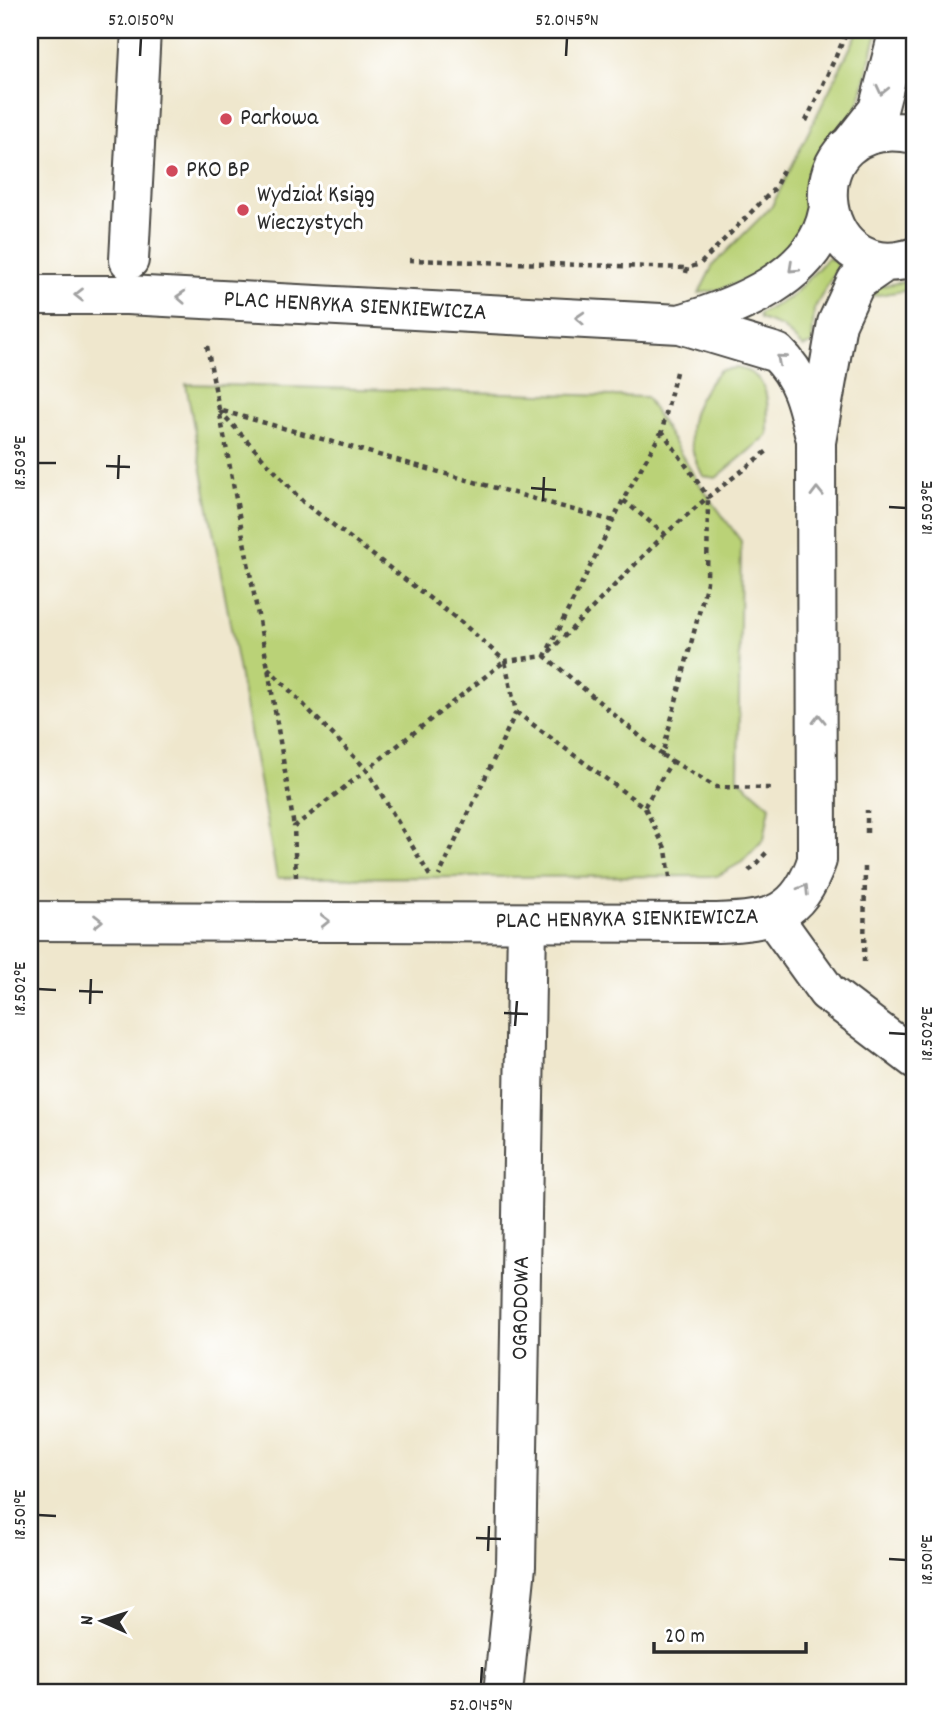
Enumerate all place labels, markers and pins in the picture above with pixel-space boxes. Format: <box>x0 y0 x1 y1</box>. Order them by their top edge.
place label: Parkowa <box>240 102 319 136</box>
marker: Parkowa <box>218 111 234 127</box>
place label: PKO BP <box>186 154 250 188</box>
marker: PKO BP <box>164 163 180 179</box>
place label: Wydział Ksiąg Wieczystych <box>257 179 375 241</box>
marker: Wydział Ksiąg Wieczystych <box>235 202 251 218</box>

